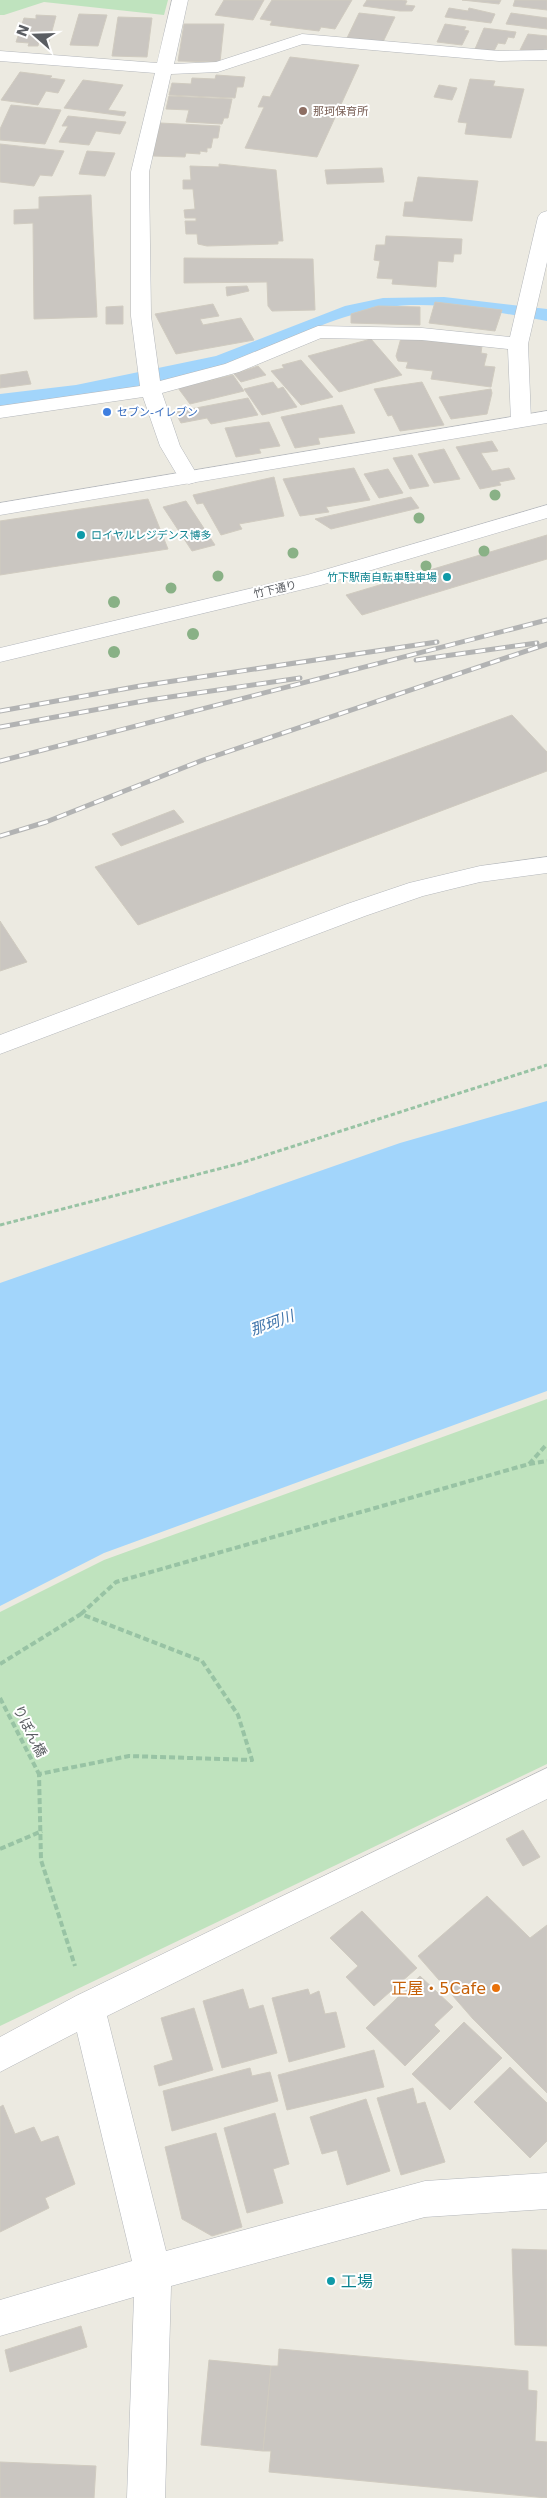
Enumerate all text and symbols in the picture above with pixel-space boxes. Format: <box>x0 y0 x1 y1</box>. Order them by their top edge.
north arrow <box>10 10 60 60</box>
text: N <box>13 22 32 39</box>
marker: 那珂保育所 <box>297 105 309 117</box>
place label: 那珂保育所 <box>313 105 369 118</box>
marker: セブン-イレブン <box>101 406 113 418</box>
place label: セブン-イレブン <box>117 406 198 419</box>
marker: ロイヤルレジデンス博多 <box>75 529 87 541</box>
place label: ロイヤルレジデンス博多 <box>91 529 211 542</box>
place label: 竹下駅南自転車駐車場 <box>327 571 437 584</box>
marker: 竹下駅南自転車駐車場 <box>441 571 453 583</box>
street label: 竹下通り <box>252 578 298 601</box>
water label: 那珂川 <box>248 1306 298 1339</box>
street label: りぼん橋 <box>10 1702 50 1760</box>
place label: 正屋・5Cafe <box>391 1979 486 1998</box>
marker: 正屋・5Cafe <box>490 1982 502 1994</box>
place label: 工場 <box>341 2272 373 2291</box>
marker: 工場 <box>325 2275 337 2287</box>

